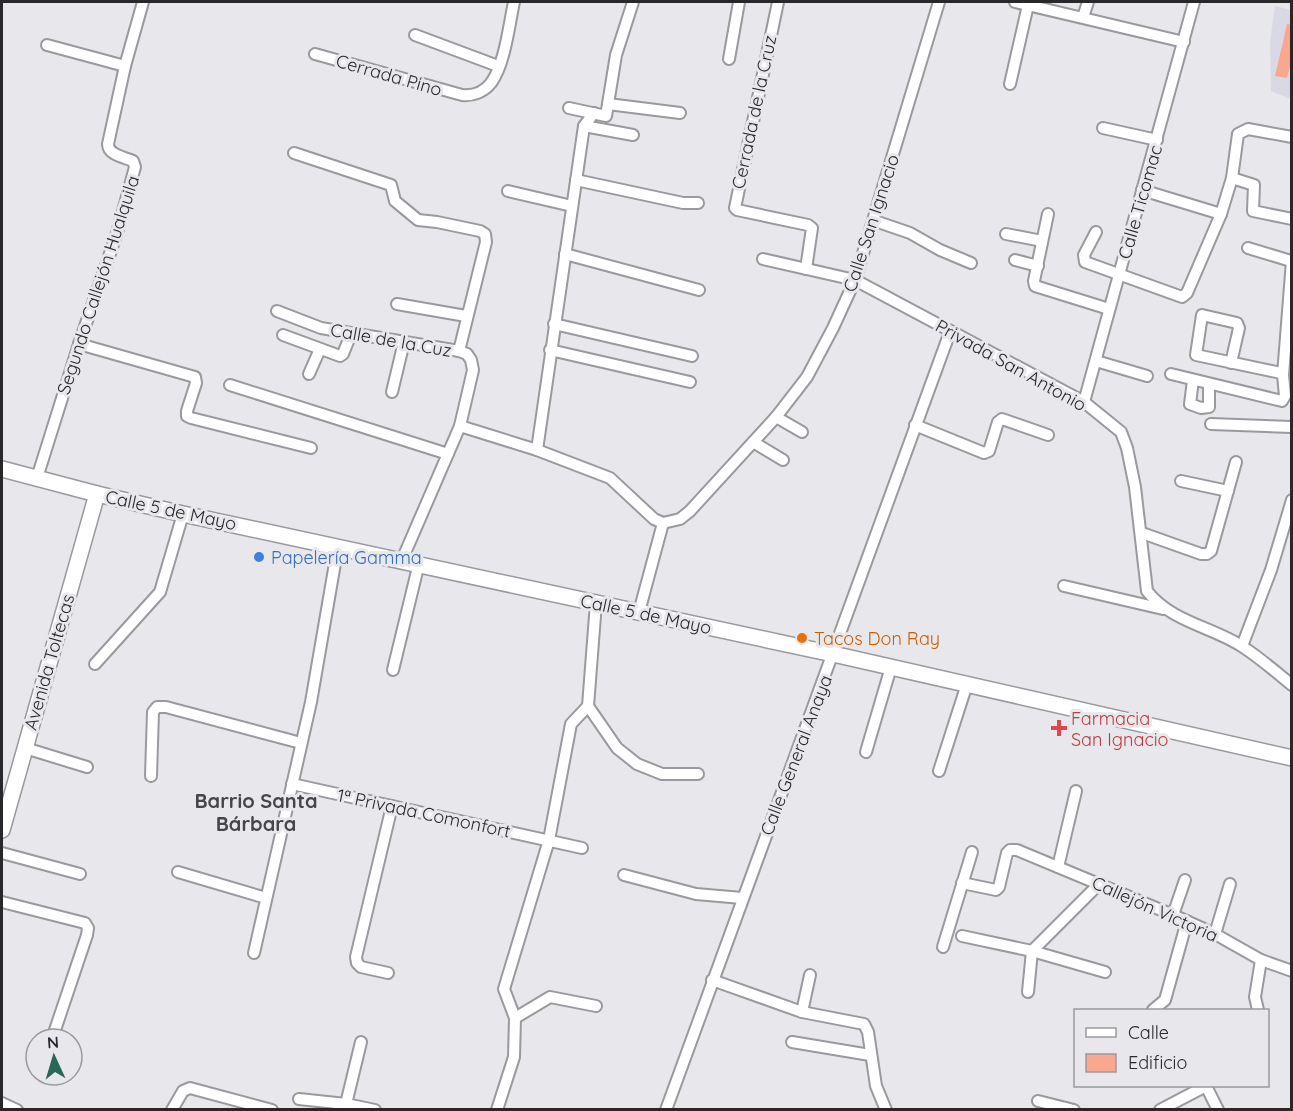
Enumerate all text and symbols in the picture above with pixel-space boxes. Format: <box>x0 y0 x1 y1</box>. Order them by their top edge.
street label: Cerrada de la Cruz <box>726 33 782 191</box>
street label: Cerrada Pino <box>333 49 445 101</box>
street label: Calle Ticomac <box>1113 142 1167 262</box>
street label: Calle San Ignacio <box>838 151 904 295</box>
street label: Segundo Callejón Hualquila <box>52 173 144 397</box>
street label: Privada San Antonio <box>931 314 1091 416</box>
street label: Calle de la Cuz <box>329 318 453 362</box>
street label: Calle 5 de Mayo <box>103 485 239 535</box>
place label: Papelería Gamma <box>271 546 422 569</box>
marker: Papelería Gamma <box>252 550 266 564</box>
street label: Calle 5 de Mayo <box>578 589 714 639</box>
street label: Avenida Toltecas <box>19 591 79 733</box>
place label: Tacos Don Ray <box>814 627 940 650</box>
marker: Tacos Don Ray <box>795 631 809 645</box>
street label: Calle General Anaya <box>755 672 837 838</box>
place label: Farmacia San Ignacio <box>1071 707 1168 751</box>
marker: Farmacia San Ignacio <box>1052 721 1066 735</box>
street label: 1ª Privada Comonfort <box>335 783 513 843</box>
district label: Barrio Santa Bárbara <box>195 788 317 836</box>
street label: Callejón Victoria <box>1088 871 1222 947</box>
legend <box>1074 1009 1269 1087</box>
text: Calle <box>1128 1021 1169 1044</box>
north arrow <box>24 1027 84 1087</box>
text: N <box>46 1032 60 1052</box>
text: Edificio <box>1128 1051 1187 1074</box>

